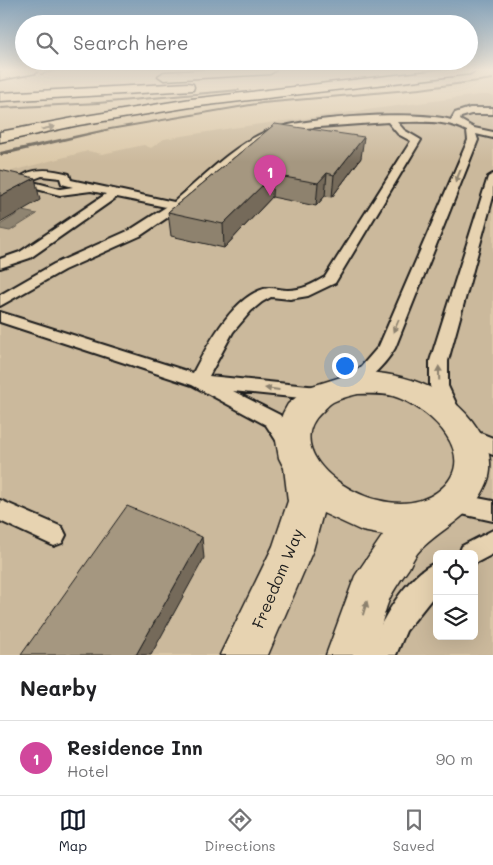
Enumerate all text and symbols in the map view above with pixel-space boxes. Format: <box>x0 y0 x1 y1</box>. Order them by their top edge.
search box <box>15 15 478 70</box>
icon: search <box>33 29 61 57</box>
text: Search here <box>73 30 189 55</box>
one-way arrow <box>40 123 56 131</box>
pin: 1 <box>254 155 286 196</box>
one-way arrow <box>454 169 462 183</box>
one-way arrow <box>392 319 400 333</box>
your location <box>332 353 358 379</box>
one-way arrow <box>434 365 442 381</box>
one-way arrow <box>264 385 280 393</box>
street label: Freedom Way <box>246 525 308 631</box>
map controls <box>433 550 478 640</box>
button: locate <box>433 550 478 595</box>
button: layers <box>433 595 478 640</box>
one-way arrow <box>361 601 369 616</box>
text: Nearby <box>20 674 97 701</box>
text: Residence Inn <box>67 735 203 760</box>
text: 1 <box>32 748 40 769</box>
text: 90 m <box>436 748 473 769</box>
text: Hotel <box>67 760 109 781</box>
tab: Map <box>59 806 87 855</box>
tab: Directions <box>204 806 276 855</box>
tab: Saved <box>393 806 434 855</box>

